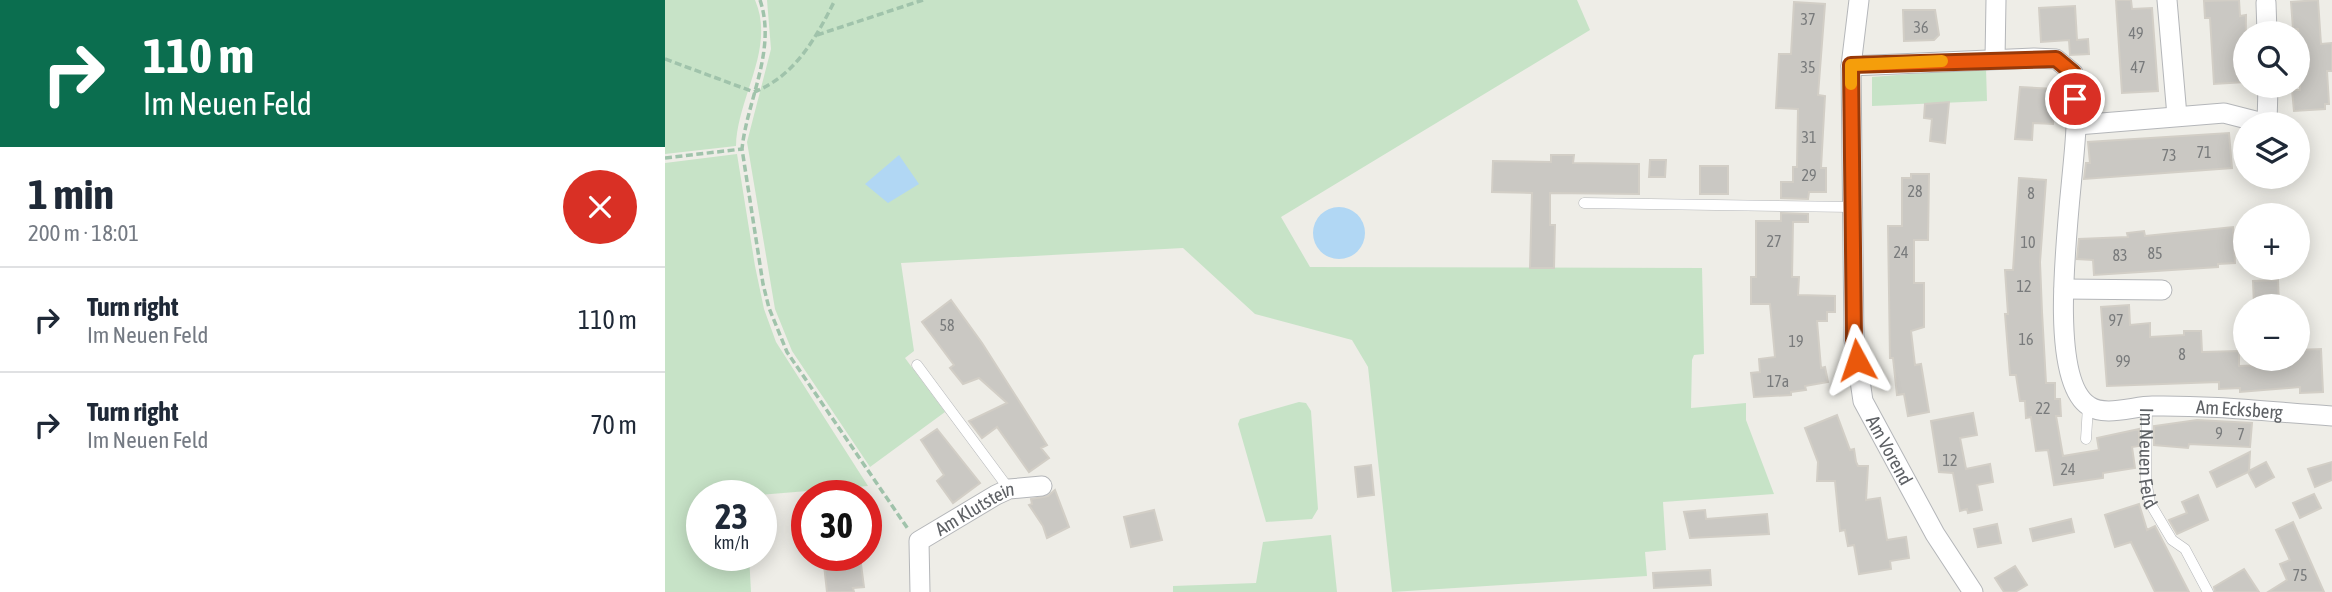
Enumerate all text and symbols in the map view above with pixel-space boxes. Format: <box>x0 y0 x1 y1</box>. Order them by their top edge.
house number: 37 <box>1800 10 1816 28</box>
house number: 36 <box>1913 18 1929 36</box>
map controls <box>2233 21 2310 371</box>
button: search <box>2233 21 2310 98</box>
house number: 49 <box>2128 24 2144 42</box>
text: 110 m <box>143 27 254 83</box>
icon: right <box>28 28 119 119</box>
house number: 35 <box>1800 58 1816 76</box>
house number: 47 <box>2130 58 2146 76</box>
pin <box>2045 69 2105 129</box>
icon: arrive <box>2056 80 2094 118</box>
text: Im Neuen Feld <box>143 85 312 122</box>
button: layers <box>2233 112 2310 189</box>
house number: 31 <box>1801 128 1817 146</box>
house number: 71 <box>2196 143 2212 161</box>
house number: 73 <box>2161 146 2177 164</box>
house number: 29 <box>1801 166 1817 184</box>
text: 1 min <box>28 170 114 218</box>
button: close <box>563 170 637 244</box>
house number: 28 <box>1907 182 1923 200</box>
house number: 8 <box>2027 184 2035 202</box>
button: + <box>2233 203 2310 280</box>
text: 200 m · 18:01 <box>28 220 139 246</box>
house number: 27 <box>1766 232 1782 250</box>
house number: 10 <box>2020 233 2036 251</box>
house number: 24 <box>1893 243 1909 261</box>
house number: 85 <box>2147 244 2163 262</box>
house number: 83 <box>2112 246 2128 264</box>
house number: 12 <box>2016 277 2032 295</box>
text: Turn right <box>87 292 178 322</box>
button: − <box>2233 294 2310 371</box>
icon: right <box>28 301 66 339</box>
text: 110 m <box>578 305 637 335</box>
house number: 97 <box>2108 311 2124 329</box>
house number: 58 <box>939 316 955 334</box>
text: Im Neuen Feld <box>87 322 208 348</box>
position arrow <box>1820 323 1894 397</box>
house number: 16 <box>2018 330 2034 348</box>
house number: 19 <box>1788 332 1804 350</box>
house number: 8 <box>2178 345 2186 363</box>
house number: 99 <box>2115 352 2131 370</box>
house number: 17a <box>1767 372 1789 390</box>
street label: Am Ecksberg <box>2196 396 2284 423</box>
text: Turn right <box>87 397 178 427</box>
house number: 22 <box>2035 399 2051 417</box>
icon: right <box>28 406 66 444</box>
street label: Im Neuen Feld <box>2135 408 2162 513</box>
text: 70 m <box>590 410 637 440</box>
street label: Am Vorend <box>1862 412 1917 489</box>
house number: 9 <box>2215 424 2223 442</box>
house number: 7 <box>2237 425 2245 443</box>
text: Im Neuen Feld <box>87 427 208 453</box>
house number: 12 <box>1942 451 1958 469</box>
house number: 24 <box>2060 460 2076 478</box>
street label: Am Klutstein <box>931 478 1015 540</box>
speed limit sign: 30 <box>791 480 882 571</box>
text: 23 <box>715 496 748 536</box>
text: km/h <box>714 532 749 553</box>
house number: 75 <box>2292 566 2308 584</box>

